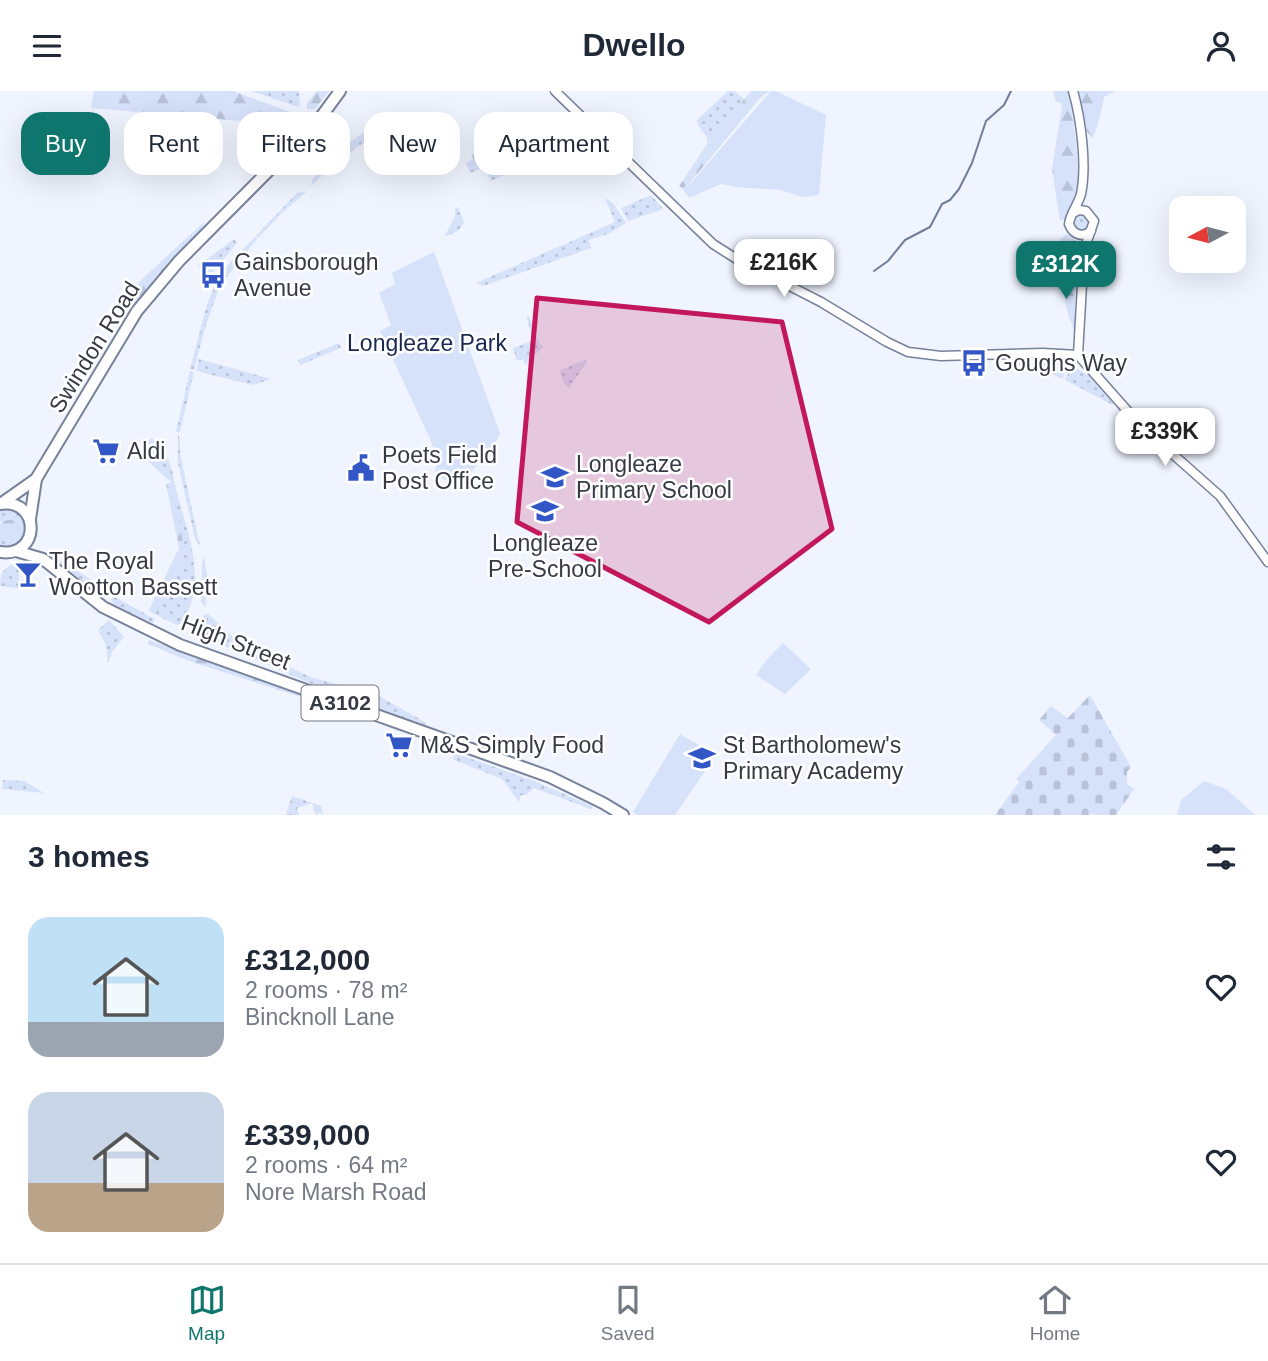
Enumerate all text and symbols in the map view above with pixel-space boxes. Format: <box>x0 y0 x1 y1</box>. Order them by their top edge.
icon: menu <box>28 27 66 65</box>
text: Dwello <box>582 27 686 63</box>
icon: person <box>1202 27 1240 65</box>
chip: Buy <box>21 112 110 175</box>
chip: Rent <box>124 112 223 175</box>
chip: Filters <box>237 112 350 175</box>
chip: New <box>364 112 460 175</box>
chip: Apartment <box>474 112 633 175</box>
north arrow <box>1169 196 1246 273</box>
map controls <box>1169 196 1246 273</box>
pin: £216K <box>735 239 833 299</box>
pin: £312K <box>1017 241 1115 301</box>
place label: Gainsborough Avenue <box>234 249 379 301</box>
text: £216K <box>750 249 818 275</box>
text: £312K <box>1032 251 1100 277</box>
bus stop icon: Gainsborough Avenue <box>198 260 228 290</box>
street label: Swindon Road <box>43 277 145 417</box>
park label: Longleaze Park <box>347 330 507 356</box>
bus stop icon: Goughs Way <box>959 348 989 378</box>
place label: Goughs Way <box>995 350 1128 376</box>
pin: £339K <box>1116 409 1214 468</box>
text: £339K <box>1131 418 1199 444</box>
supermarket icon: Aldi <box>91 436 121 466</box>
place label: Aldi <box>127 438 165 464</box>
place label: Poets Field Post Office <box>382 442 497 494</box>
place label: Longleaze Primary School <box>576 451 732 503</box>
public building icon: Poets Field Post Office <box>346 453 376 483</box>
school or university icon: Longleaze Primary School <box>540 462 570 492</box>
school or university icon: Longleaze Pre-School <box>530 496 560 526</box>
place label: Longleaze Pre-School <box>488 530 602 582</box>
place label: The Royal Wootton Bassett <box>49 548 218 600</box>
bar icon: The Royal Wootton Bassett <box>13 559 43 589</box>
street label: High Street <box>178 609 295 675</box>
road number: A3102 <box>302 685 378 721</box>
supermarket icon: M&S Simply Food <box>384 730 414 760</box>
place label: M&S Simply Food <box>420 732 604 758</box>
place label: St Bartholomew's Primary Academy <box>723 732 904 784</box>
school or university icon: St Bartholomew's Primary Academy <box>687 743 717 773</box>
icon: filters <box>1202 838 1240 876</box>
text: 3 homes <box>28 840 150 873</box>
text: £312,000 <box>245 943 370 976</box>
icon: home <box>84 945 168 1029</box>
icon: heart <box>1202 968 1240 1006</box>
text: 2 rooms · 78 m² <box>245 977 407 1003</box>
text: Bincknoll Lane <box>245 1004 395 1030</box>
text: £339,000 <box>245 1118 370 1151</box>
icon: home <box>84 1120 168 1204</box>
icon: heart <box>1202 1143 1240 1181</box>
text: 2 rooms · 64 m² <box>245 1152 407 1178</box>
text: Nore Marsh Road <box>245 1179 427 1205</box>
tab: Map <box>188 1281 226 1345</box>
tab: Saved <box>601 1281 655 1345</box>
tab: Home <box>1030 1281 1080 1345</box>

